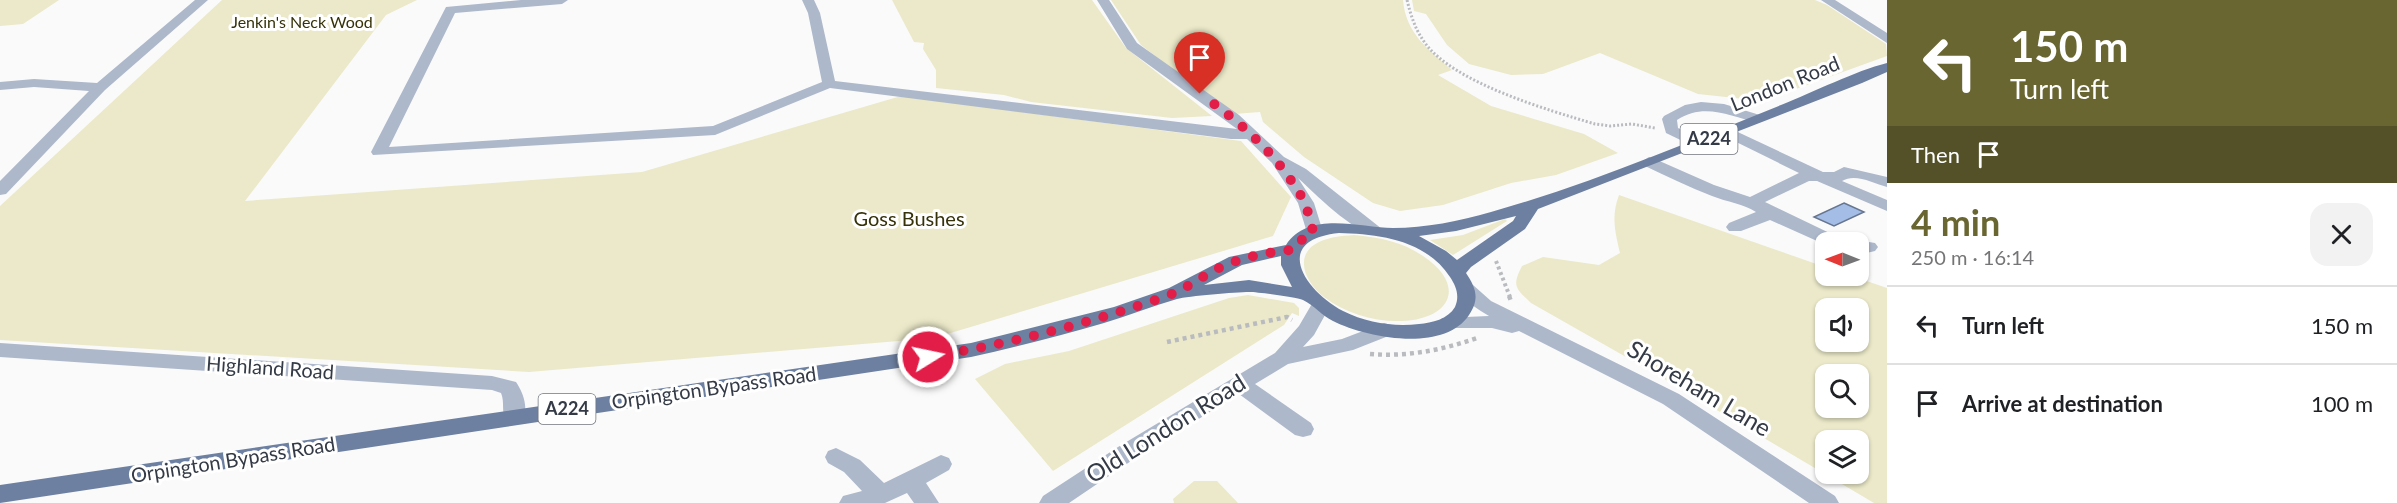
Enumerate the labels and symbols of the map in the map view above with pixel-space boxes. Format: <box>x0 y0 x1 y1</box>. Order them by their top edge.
park label: Jenkin's Neck Wood <box>231 12 373 31</box>
pin <box>1174 32 1225 94</box>
street label: London Road <box>1727 50 1843 116</box>
road number: A224 <box>1680 124 1738 154</box>
park label: Goss Bushes <box>853 206 965 230</box>
north arrow <box>1815 232 1869 286</box>
position arrow <box>896 325 960 389</box>
street label: Shoreham Lane <box>1623 333 1777 442</box>
street label: Highland Road <box>205 351 335 383</box>
street label: Orpington Bypass Road <box>610 361 818 413</box>
street label: Old London Road <box>1080 367 1250 488</box>
road number: A224 <box>538 394 596 424</box>
street label: Orpington Bypass Road <box>129 431 337 487</box>

